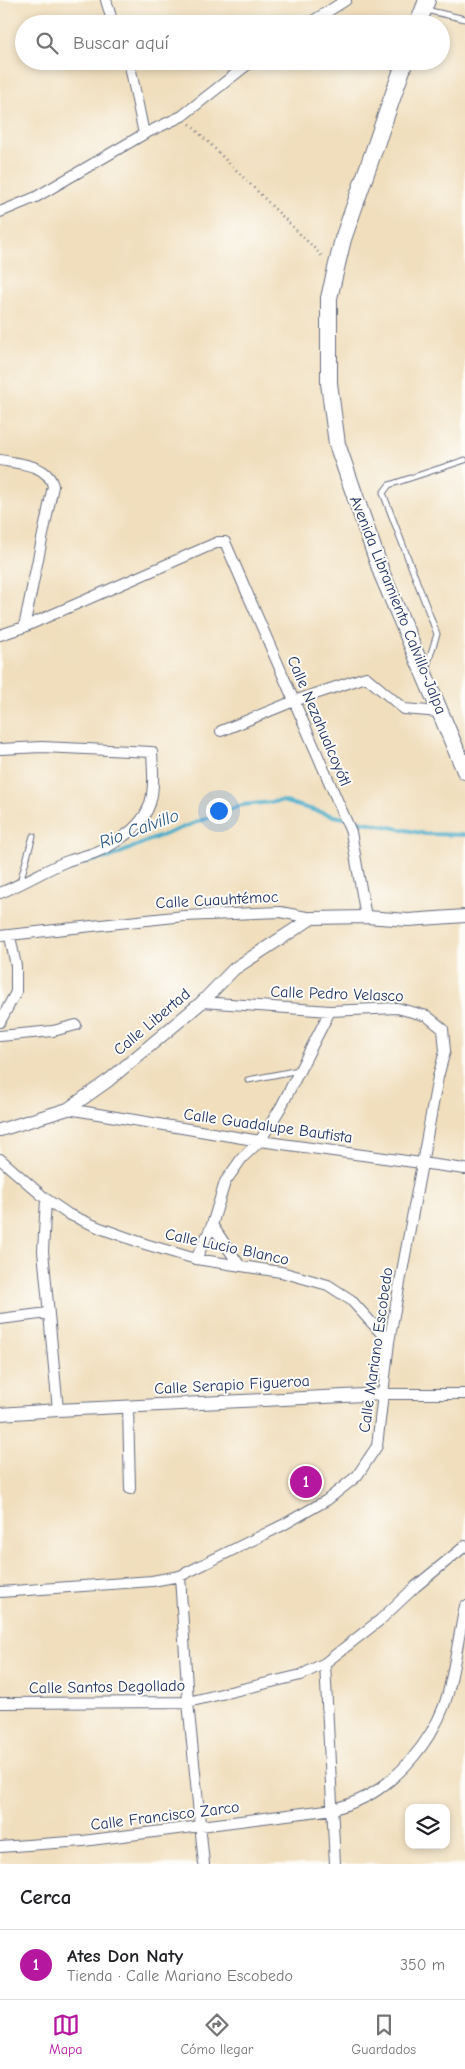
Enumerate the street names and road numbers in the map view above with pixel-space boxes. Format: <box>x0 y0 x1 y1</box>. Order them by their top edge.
street label: Avenida Libramiento Calvillo-Jalpa <box>346 493 450 717</box>
street label: Calle Nezahualcoyótl <box>283 653 355 789</box>
street label: Calle Cuauhtémoc <box>155 888 279 912</box>
street label: Calle Pedro Velasco <box>270 983 404 1005</box>
street label: Calle Libertad <box>110 985 194 1059</box>
street label: Calle Guadalupe Bautista <box>182 1105 354 1147</box>
street label: Calle Lucio Blanco <box>163 1225 291 1269</box>
street label: Calle Mariano Escobedo <box>355 1266 397 1434</box>
street label: Calle Serapio Figueroa <box>154 1372 310 1398</box>
street label: Calle Santos Degollado <box>29 1677 185 1697</box>
street label: Calle Francisco Zarco <box>90 1798 240 1834</box>

